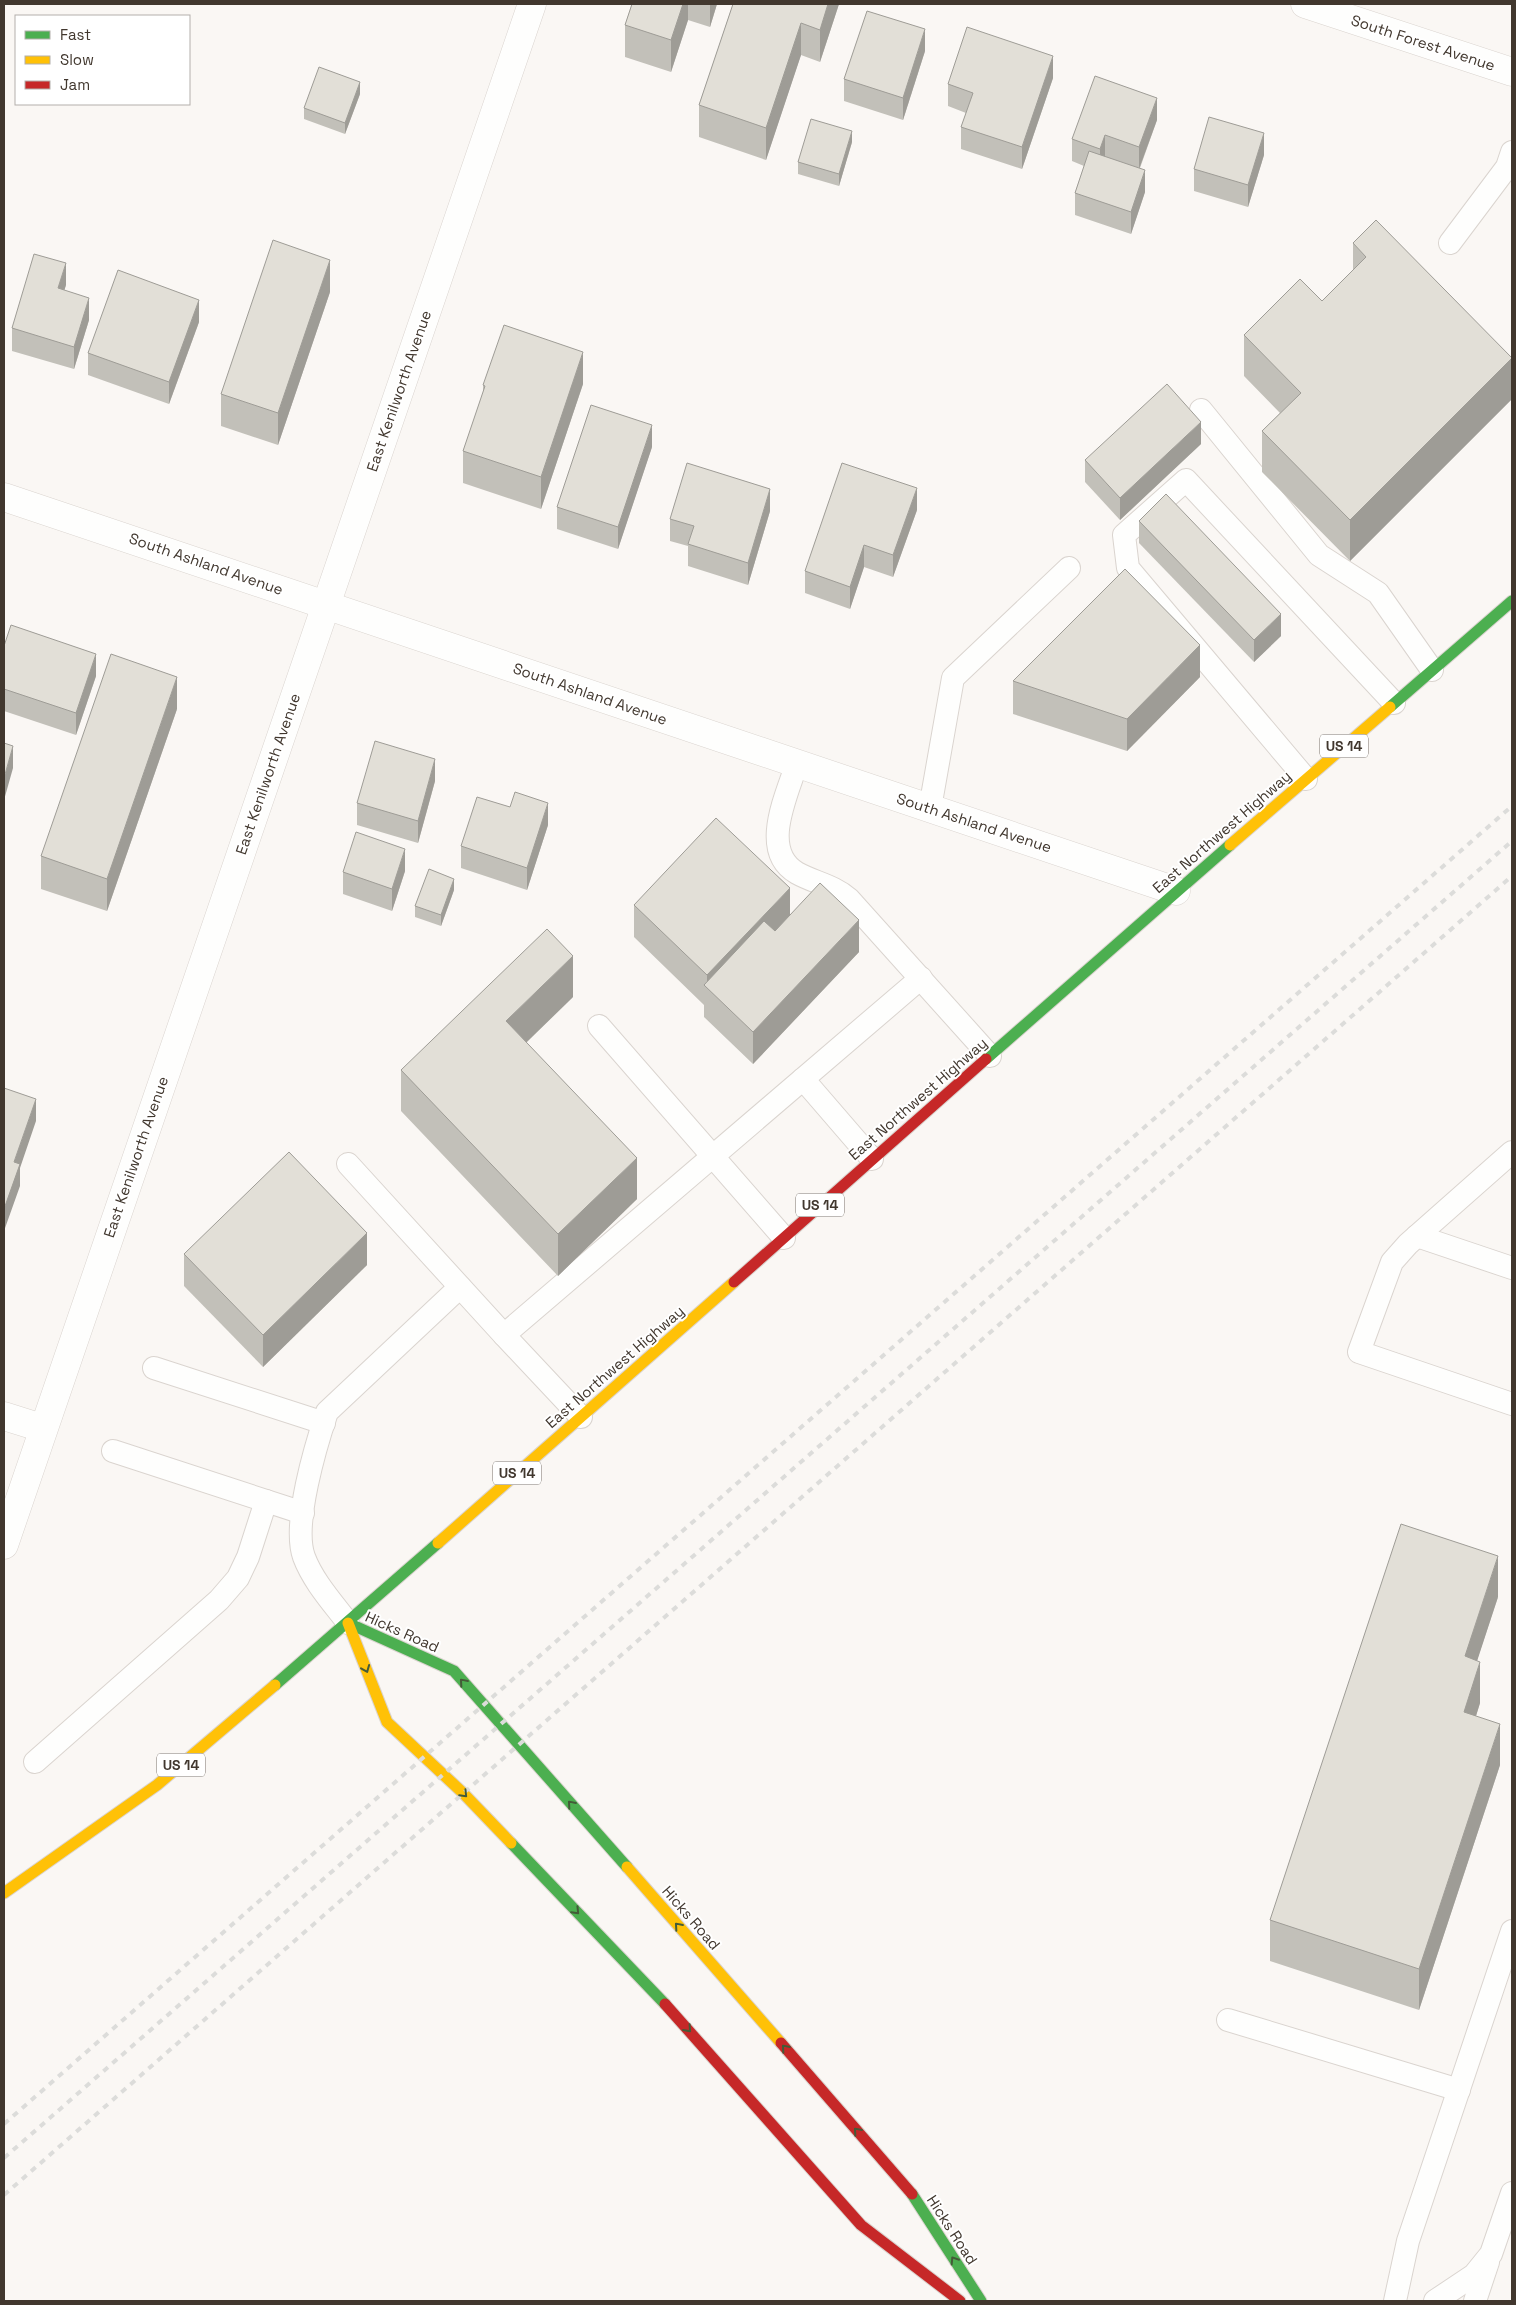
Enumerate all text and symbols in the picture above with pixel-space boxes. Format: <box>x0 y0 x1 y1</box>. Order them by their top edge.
street label: South Forest Avenue <box>1349 10 1498 75</box>
legend <box>15 15 190 105</box>
text: Fast <box>60 25 91 44</box>
text: Slow <box>60 50 94 69</box>
text: Jam <box>60 75 90 94</box>
street label: East Kenilworth Avenue <box>362 308 435 474</box>
street label: South Ashland Avenue <box>127 528 286 599</box>
street label: South Ashland Avenue <box>511 658 670 729</box>
street label: East Kenilworth Avenue <box>231 691 304 857</box>
road number: US 14 <box>1320 734 1368 758</box>
street label: East Northwest Highway <box>1148 766 1295 897</box>
street label: South Ashland Avenue <box>894 789 1054 857</box>
street label: East Northwest Highway <box>844 1033 991 1164</box>
street label: East Kenilworth Avenue <box>99 1074 172 1240</box>
road number: US 14 <box>796 1194 844 1216</box>
street label: East Northwest Highway <box>541 1301 688 1432</box>
road number: US 14 <box>493 1462 541 1485</box>
street label: Hicks Road <box>362 1607 442 1656</box>
one-way arrow <box>360 1664 370 1673</box>
one-way arrow <box>460 1679 469 1688</box>
road number: US 14 <box>157 1754 205 1776</box>
one-way arrow <box>458 1788 467 1797</box>
one-way arrow <box>567 1801 576 1810</box>
street label: Hicks Road <box>658 1882 724 1954</box>
one-way arrow <box>570 1906 579 1915</box>
one-way arrow <box>674 1923 683 1932</box>
one-way arrow <box>682 2023 691 2032</box>
one-way arrow <box>782 2045 791 2054</box>
one-way arrow <box>854 2127 863 2136</box>
street label: Hicks Road <box>923 2191 982 2268</box>
one-way arrow <box>951 2257 961 2266</box>

